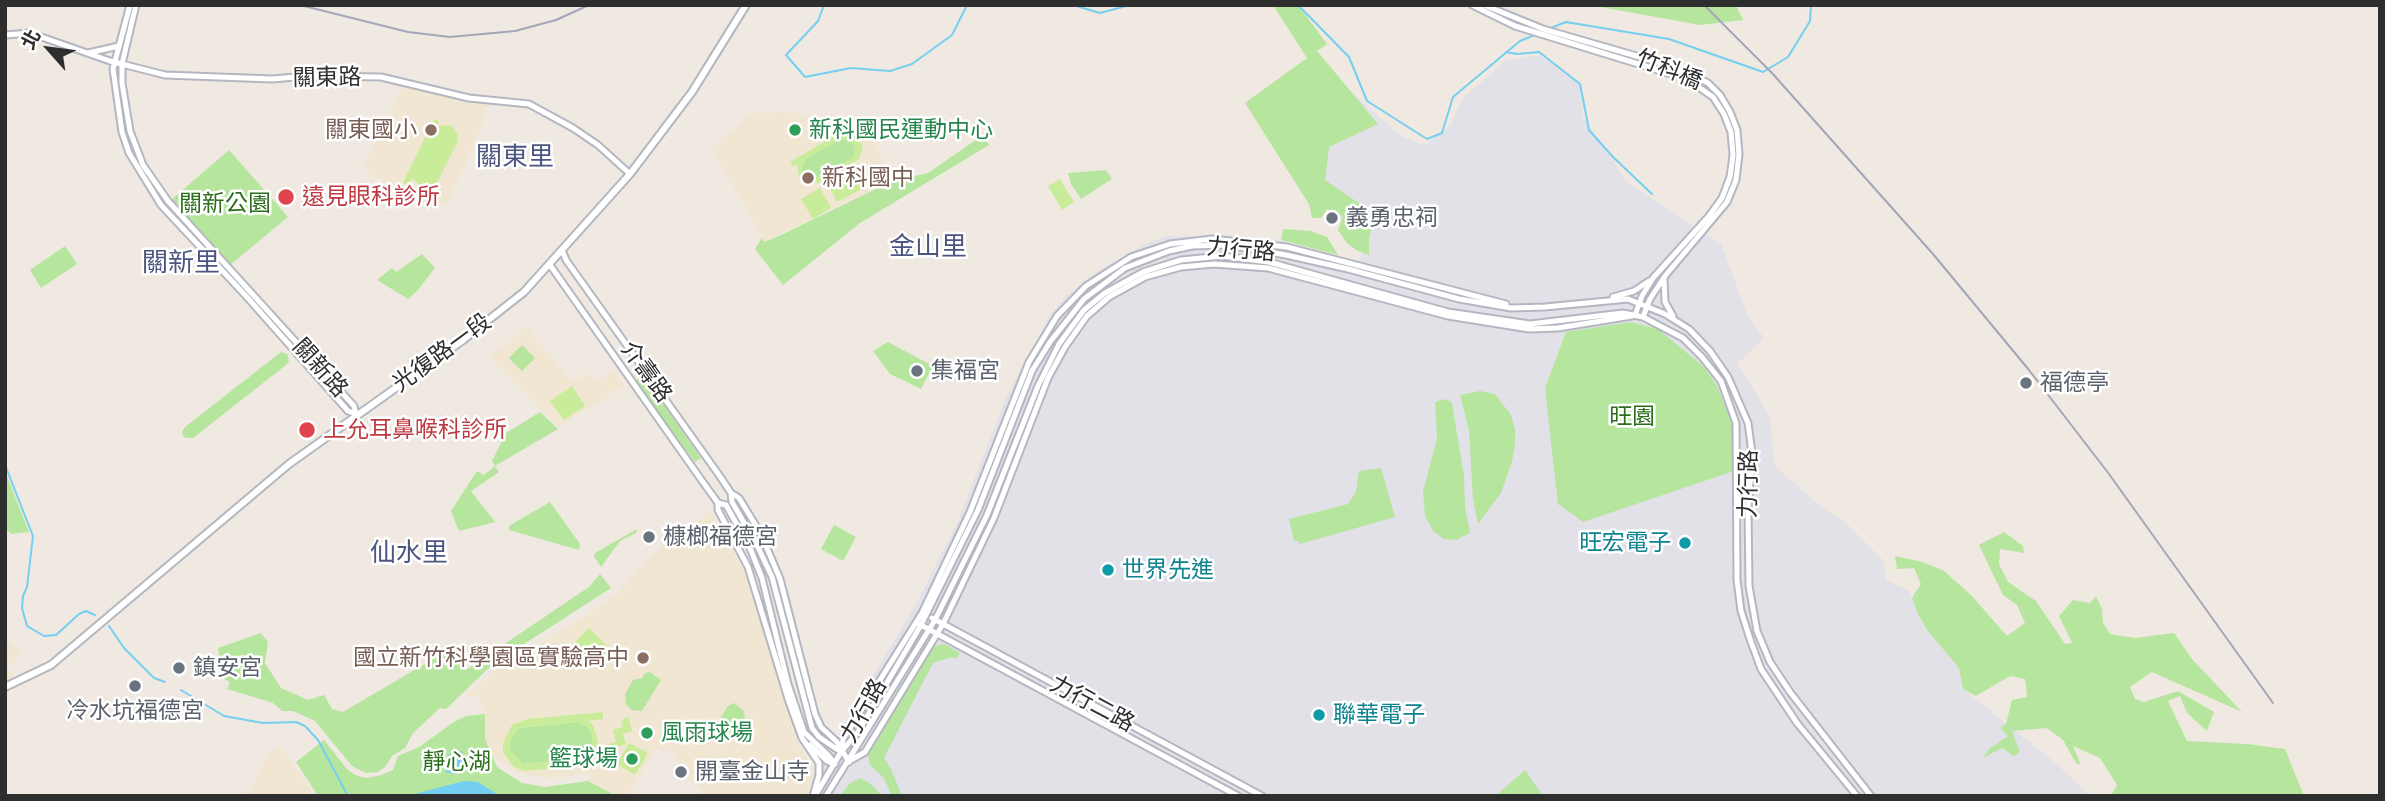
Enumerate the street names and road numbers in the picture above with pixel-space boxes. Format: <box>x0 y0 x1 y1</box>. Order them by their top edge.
street label: 竹科橋 <box>1632 44 1706 96</box>
street label: 關東路 <box>292 64 362 92</box>
street label: 力行路 <box>1205 233 1277 267</box>
street label: 光復路一段 <box>387 308 497 398</box>
street label: 關新路 <box>287 333 353 403</box>
street label: 介壽路 <box>615 336 677 408</box>
street label: 力行路 <box>1735 449 1763 519</box>
street label: 力行二路 <box>1045 670 1139 738</box>
street label: 力行路 <box>835 674 893 748</box>

